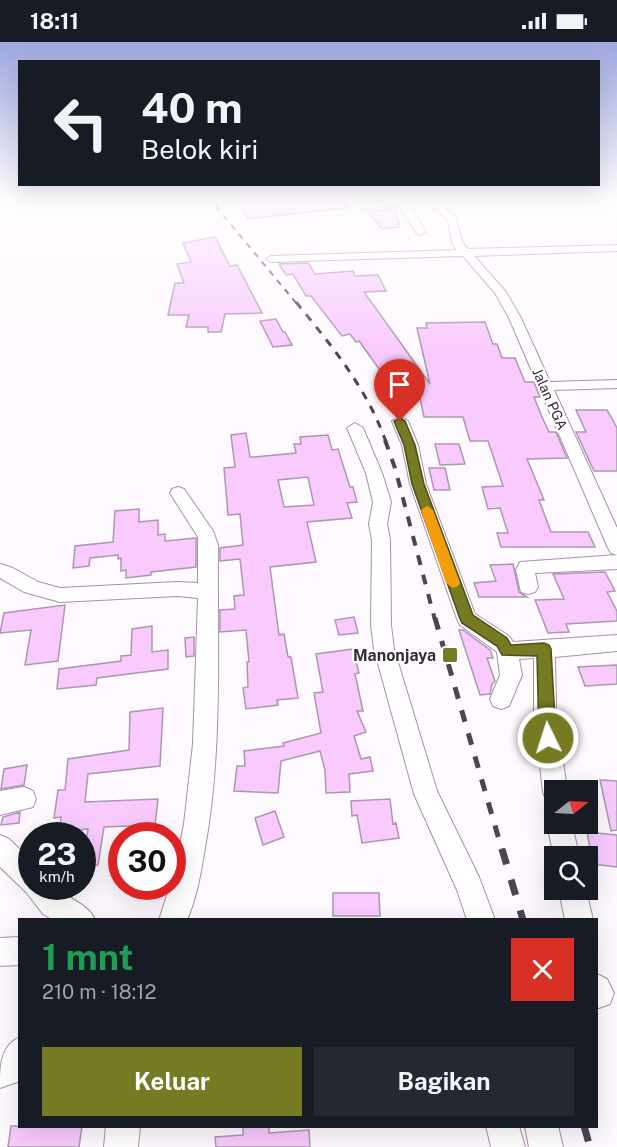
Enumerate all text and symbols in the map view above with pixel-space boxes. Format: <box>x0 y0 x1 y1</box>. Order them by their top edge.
text: 18:11 <box>30 8 79 34</box>
text: 40 m <box>141 83 243 132</box>
icon: left <box>42 84 120 162</box>
text: Belok kiri <box>141 133 258 165</box>
pin <box>374 359 425 421</box>
street label: Jalan PGA <box>529 366 571 432</box>
icon: arrive <box>383 368 416 401</box>
place label: Manonjaya <box>353 646 436 665</box>
marker: Manonjaya <box>441 646 459 664</box>
position arrow <box>516 706 580 770</box>
north arrow <box>544 780 598 834</box>
map controls <box>544 780 598 900</box>
speed limit sign: 30 <box>108 822 186 900</box>
text: 23 <box>37 836 77 872</box>
button: search <box>544 846 598 900</box>
text: km/h <box>39 868 75 885</box>
text: 1 mnt <box>42 936 133 978</box>
button: close <box>511 938 574 1001</box>
text: 210 m · 18:12 <box>42 980 156 1004</box>
button: Keluar <box>42 1047 302 1116</box>
button: Bagikan <box>314 1047 574 1116</box>

